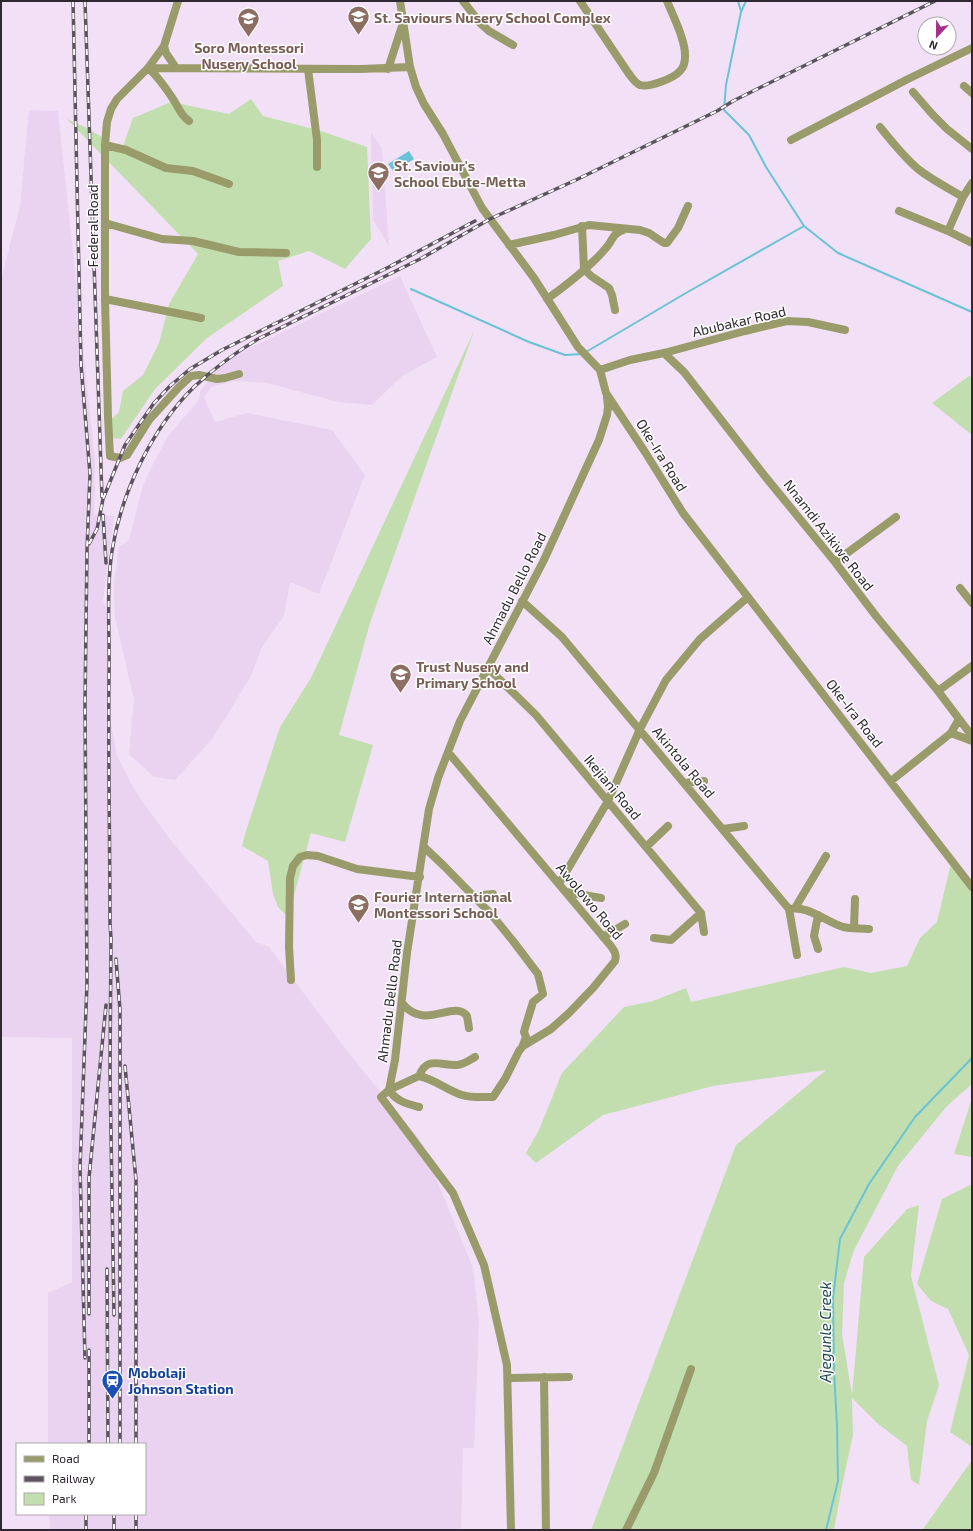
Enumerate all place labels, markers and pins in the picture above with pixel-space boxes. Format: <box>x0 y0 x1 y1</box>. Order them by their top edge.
school or university icon: St. Saviours Nusery School Complex <box>345 4 371 37</box>
school or university icon: Soro Montessori Nusery School <box>236 6 262 39</box>
place label: St. Saviours Nusery School Complex <box>374 9 611 26</box>
place label: Soro Montessori Nusery School <box>194 39 304 72</box>
place label: St. Saviour's School Ebute-Metta <box>394 157 526 190</box>
school or university icon: St. Saviour's School Ebute-Metta <box>366 160 392 193</box>
place label: Trust Nusery and Primary School <box>416 658 529 691</box>
school or university icon: Trust Nusery and Primary School <box>387 661 413 694</box>
place label: Fourier International Montessori School <box>374 888 512 921</box>
school or university icon: Fourier International Montessori School <box>346 891 372 924</box>
place label: Mobolaji Johnson Station <box>128 1364 234 1397</box>
station icon: Mobolaji Johnson Station <box>100 1367 126 1400</box>

